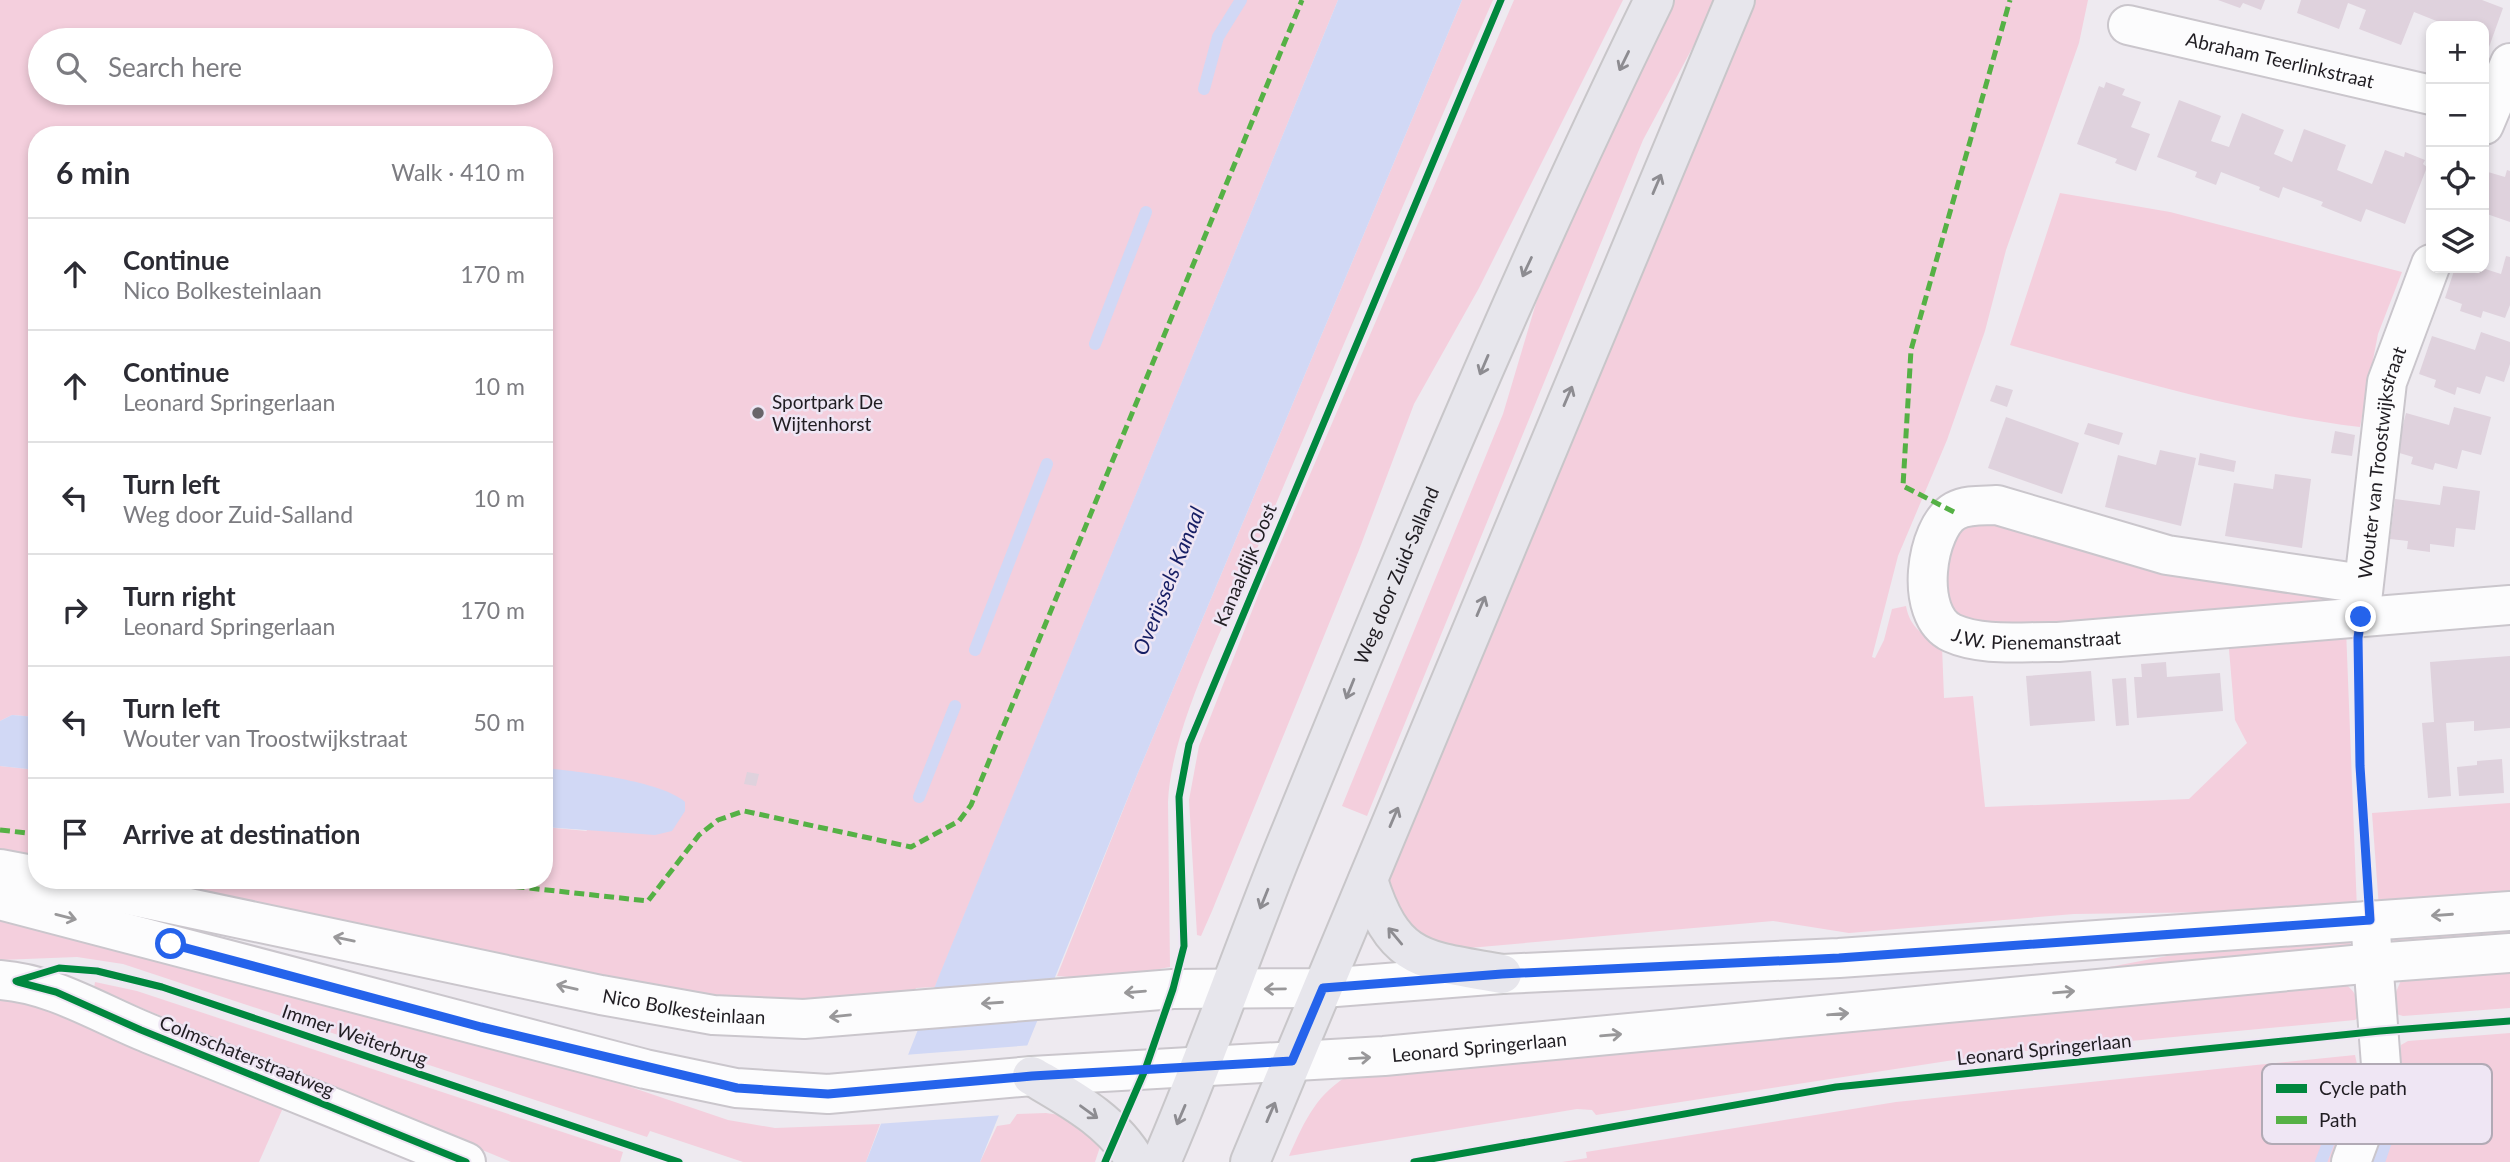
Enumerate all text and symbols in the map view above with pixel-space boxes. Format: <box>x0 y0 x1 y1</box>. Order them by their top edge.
map controls <box>2426 21 2489 273</box>
button: + <box>2426 21 2489 84</box>
street label: Abraham Teerlinkstraat <box>2184 27 2377 93</box>
search box <box>28 28 553 105</box>
icon: search <box>52 48 90 86</box>
one-way arrow <box>1616 50 1630 71</box>
text: Search here <box>108 51 242 83</box>
button: − <box>2426 84 2489 147</box>
button: locate <box>2426 147 2489 210</box>
text: 6 min <box>56 154 130 190</box>
text: Walk · 410 m <box>391 158 525 186</box>
one-way arrow <box>1651 174 1664 195</box>
button: layers <box>2426 210 2489 273</box>
text: Continue <box>123 244 229 276</box>
icon: ahead <box>56 255 94 293</box>
one-way arrow <box>1520 256 1533 277</box>
text: 170 m <box>460 260 525 288</box>
text: Nico Bolkesteinlaan <box>123 276 322 304</box>
street label: Wouter van Troostwijkstraat <box>2353 343 2410 580</box>
one-way arrow <box>1477 354 1490 376</box>
text: Continue <box>123 356 229 388</box>
icon: ahead <box>56 367 94 405</box>
text: 10 m <box>474 372 525 400</box>
one-way arrow <box>1562 386 1575 408</box>
text: Leonard Springerlaan <box>123 388 335 416</box>
place label: Sportpark De Wijtenhorst <box>772 390 883 435</box>
marker: Sportpark De Wijtenhorst <box>750 405 766 421</box>
text: Turn left <box>123 468 220 500</box>
icon: left <box>56 479 94 517</box>
street label: Weg door Zuid-Salland <box>1349 483 1443 668</box>
text: 10 m <box>474 484 525 512</box>
text: Weg door Zuid-Salland <box>123 500 353 528</box>
street label: Kanaaldijk Oost <box>1208 500 1281 630</box>
water label: Overijssels Kanaal <box>1126 502 1209 658</box>
text: Turn right <box>123 580 236 612</box>
icon: right <box>56 591 94 629</box>
text: 170 m <box>460 596 525 624</box>
one-way arrow <box>1475 596 1488 618</box>
route end <box>2345 601 2376 632</box>
text: Leonard Springerlaan <box>123 612 335 640</box>
street label: J.W. Pienemanstraat <box>1949 622 2122 653</box>
one-way arrow <box>1343 677 1356 699</box>
text: Turn left <box>123 692 220 724</box>
icon: left <box>56 703 94 741</box>
text: 50 m <box>474 708 525 736</box>
text: Wouter van Troostwijkstraat <box>123 724 407 752</box>
one-way arrow <box>1388 806 1401 828</box>
icon: arrive <box>56 815 94 853</box>
text: Arrive at destination <box>123 818 360 850</box>
one-way arrow <box>1256 888 1269 910</box>
one-way arrow <box>2431 909 2454 922</box>
one-way arrow <box>54 911 77 924</box>
route start <box>155 928 186 959</box>
one-way arrow <box>1387 928 1402 946</box>
one-way arrow <box>333 932 356 946</box>
one-way arrow <box>556 979 579 993</box>
one-way arrow <box>1264 982 1287 996</box>
street label: Nico Bolkesteinlaan <box>601 984 766 1028</box>
one-way arrow <box>1124 986 1147 999</box>
one-way arrow <box>2053 986 2075 999</box>
one-way arrow <box>981 997 1004 1010</box>
street label: Immer Weiterbrug <box>279 999 431 1070</box>
one-way arrow <box>1826 1007 1849 1020</box>
street label: Colmschaterstraatweg <box>156 1010 338 1101</box>
one-way arrow <box>829 1010 852 1023</box>
street label: Leonard Springerlaan <box>1391 1027 1568 1066</box>
one-way arrow <box>1600 1028 1622 1041</box>
street label: Leonard Springerlaan <box>1956 1028 2132 1069</box>
one-way arrow <box>1349 1051 1372 1064</box>
legend <box>2262 1064 2492 1144</box>
text: Cycle path <box>2319 1076 2407 1099</box>
one-way arrow <box>1266 1101 1279 1123</box>
one-way arrow <box>1174 1103 1187 1125</box>
one-way arrow <box>1079 1105 1098 1120</box>
text: Path <box>2319 1108 2357 1131</box>

